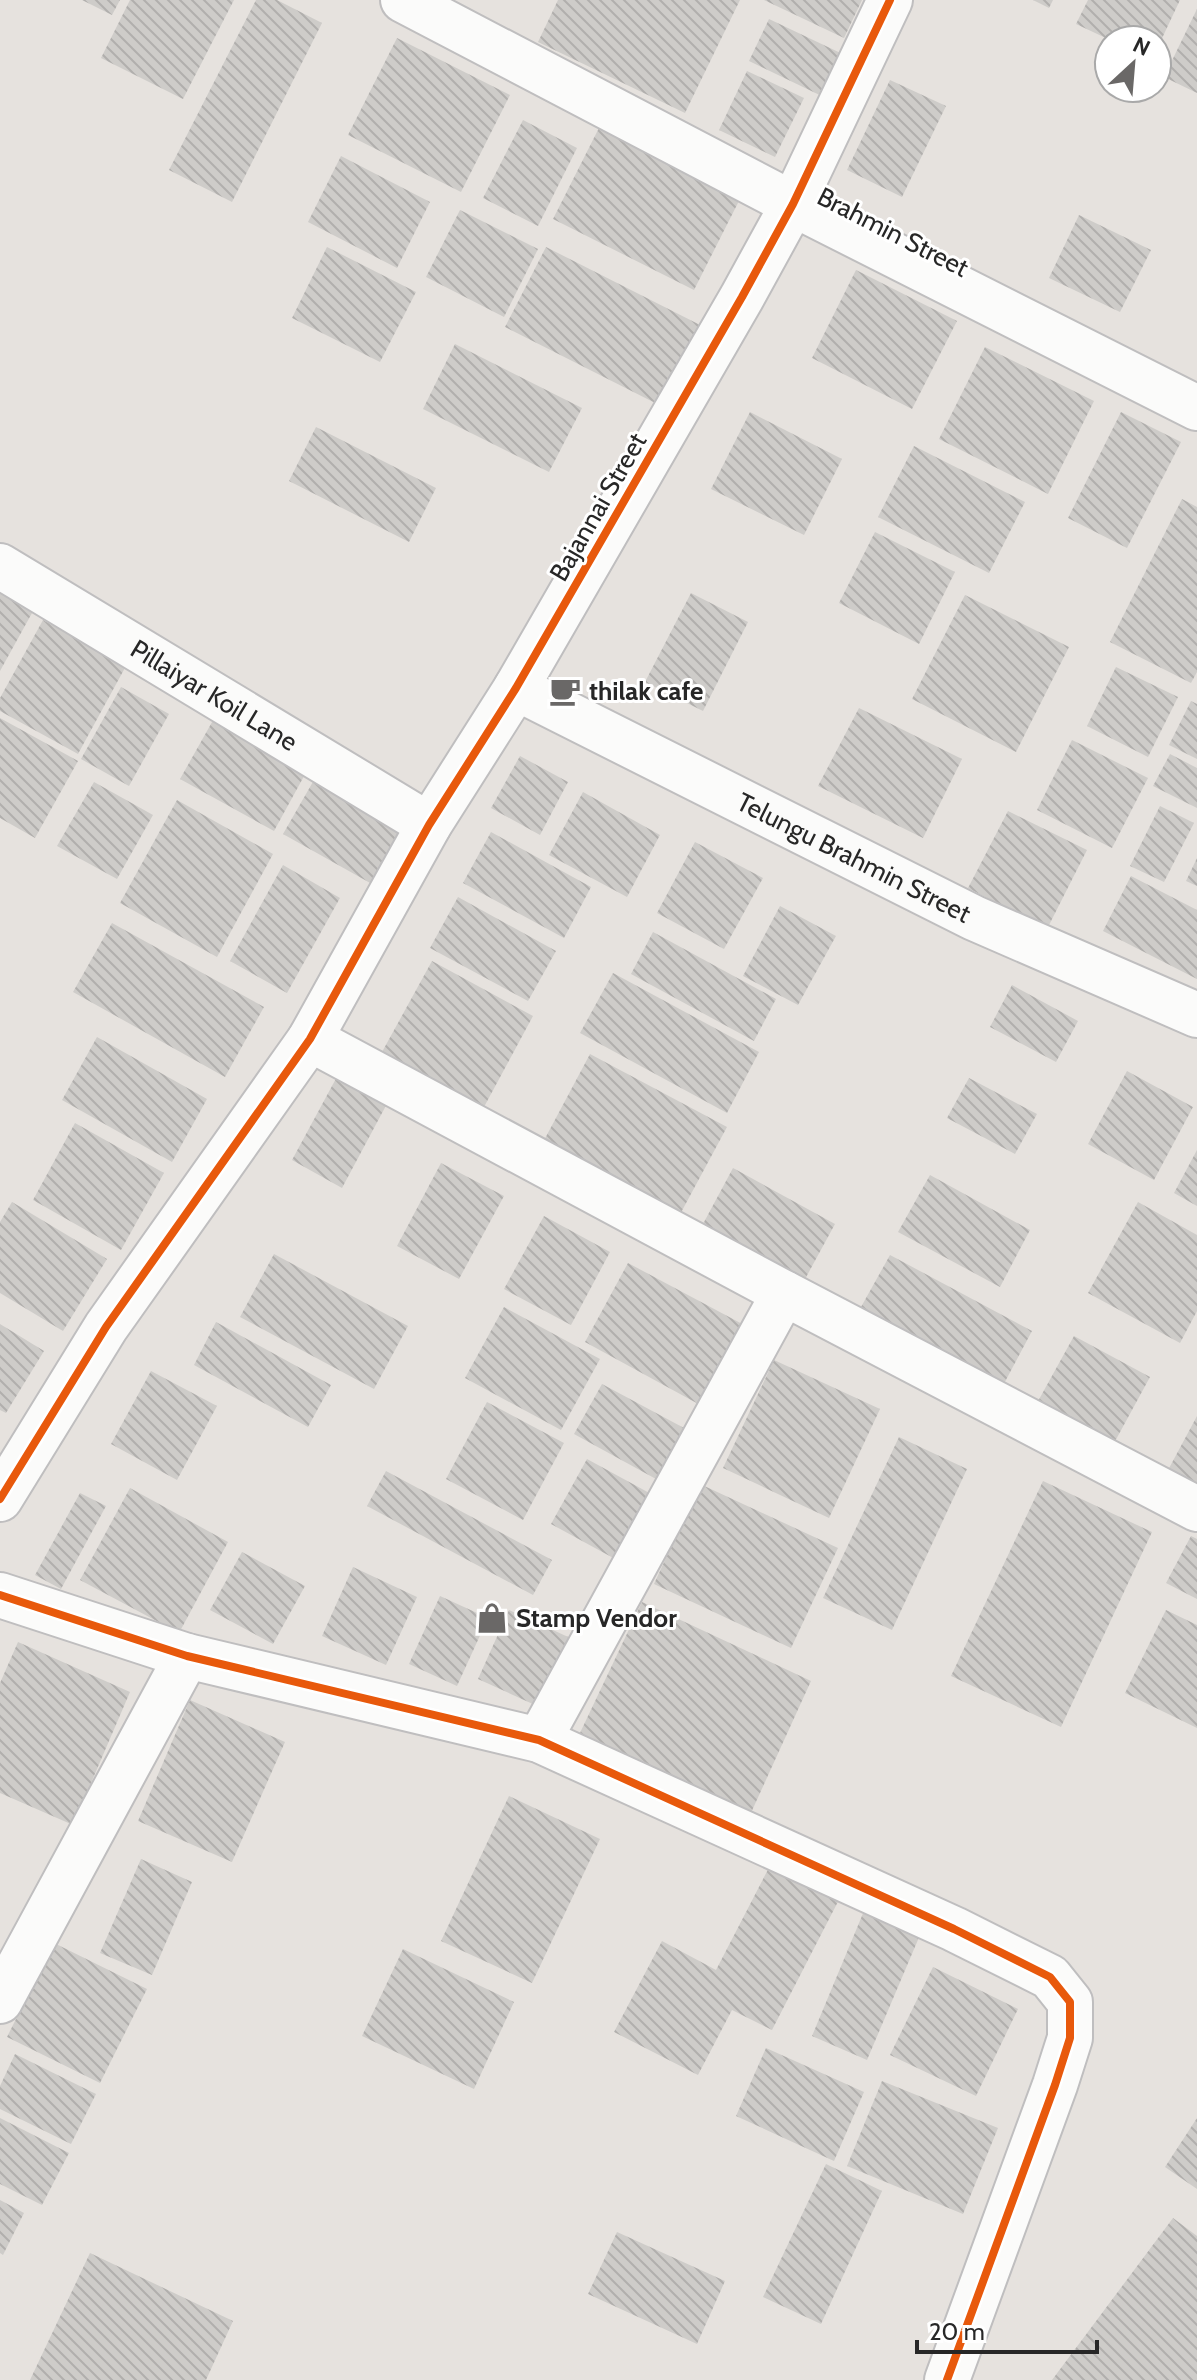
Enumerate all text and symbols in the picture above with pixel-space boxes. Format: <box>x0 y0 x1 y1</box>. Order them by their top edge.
north arrow <box>1093 24 1173 104</box>
text: N <box>1129 31 1154 62</box>
street label: Brahmin Street <box>812 180 974 284</box>
street label: Bajannai Street <box>543 427 653 587</box>
street label: Pillaiyar Koil Lane <box>125 633 303 758</box>
cafe icon: thilak cafe <box>548 674 582 708</box>
place label: thilak cafe <box>589 675 703 707</box>
street label: Telungu Brahmin Street <box>732 786 976 930</box>
shop icon: Stamp Vendor <box>475 1601 509 1635</box>
place label: Stamp Vendor <box>516 1602 677 1634</box>
scale bar <box>917 2304 1097 2354</box>
text: 20 m <box>929 2317 985 2346</box>

